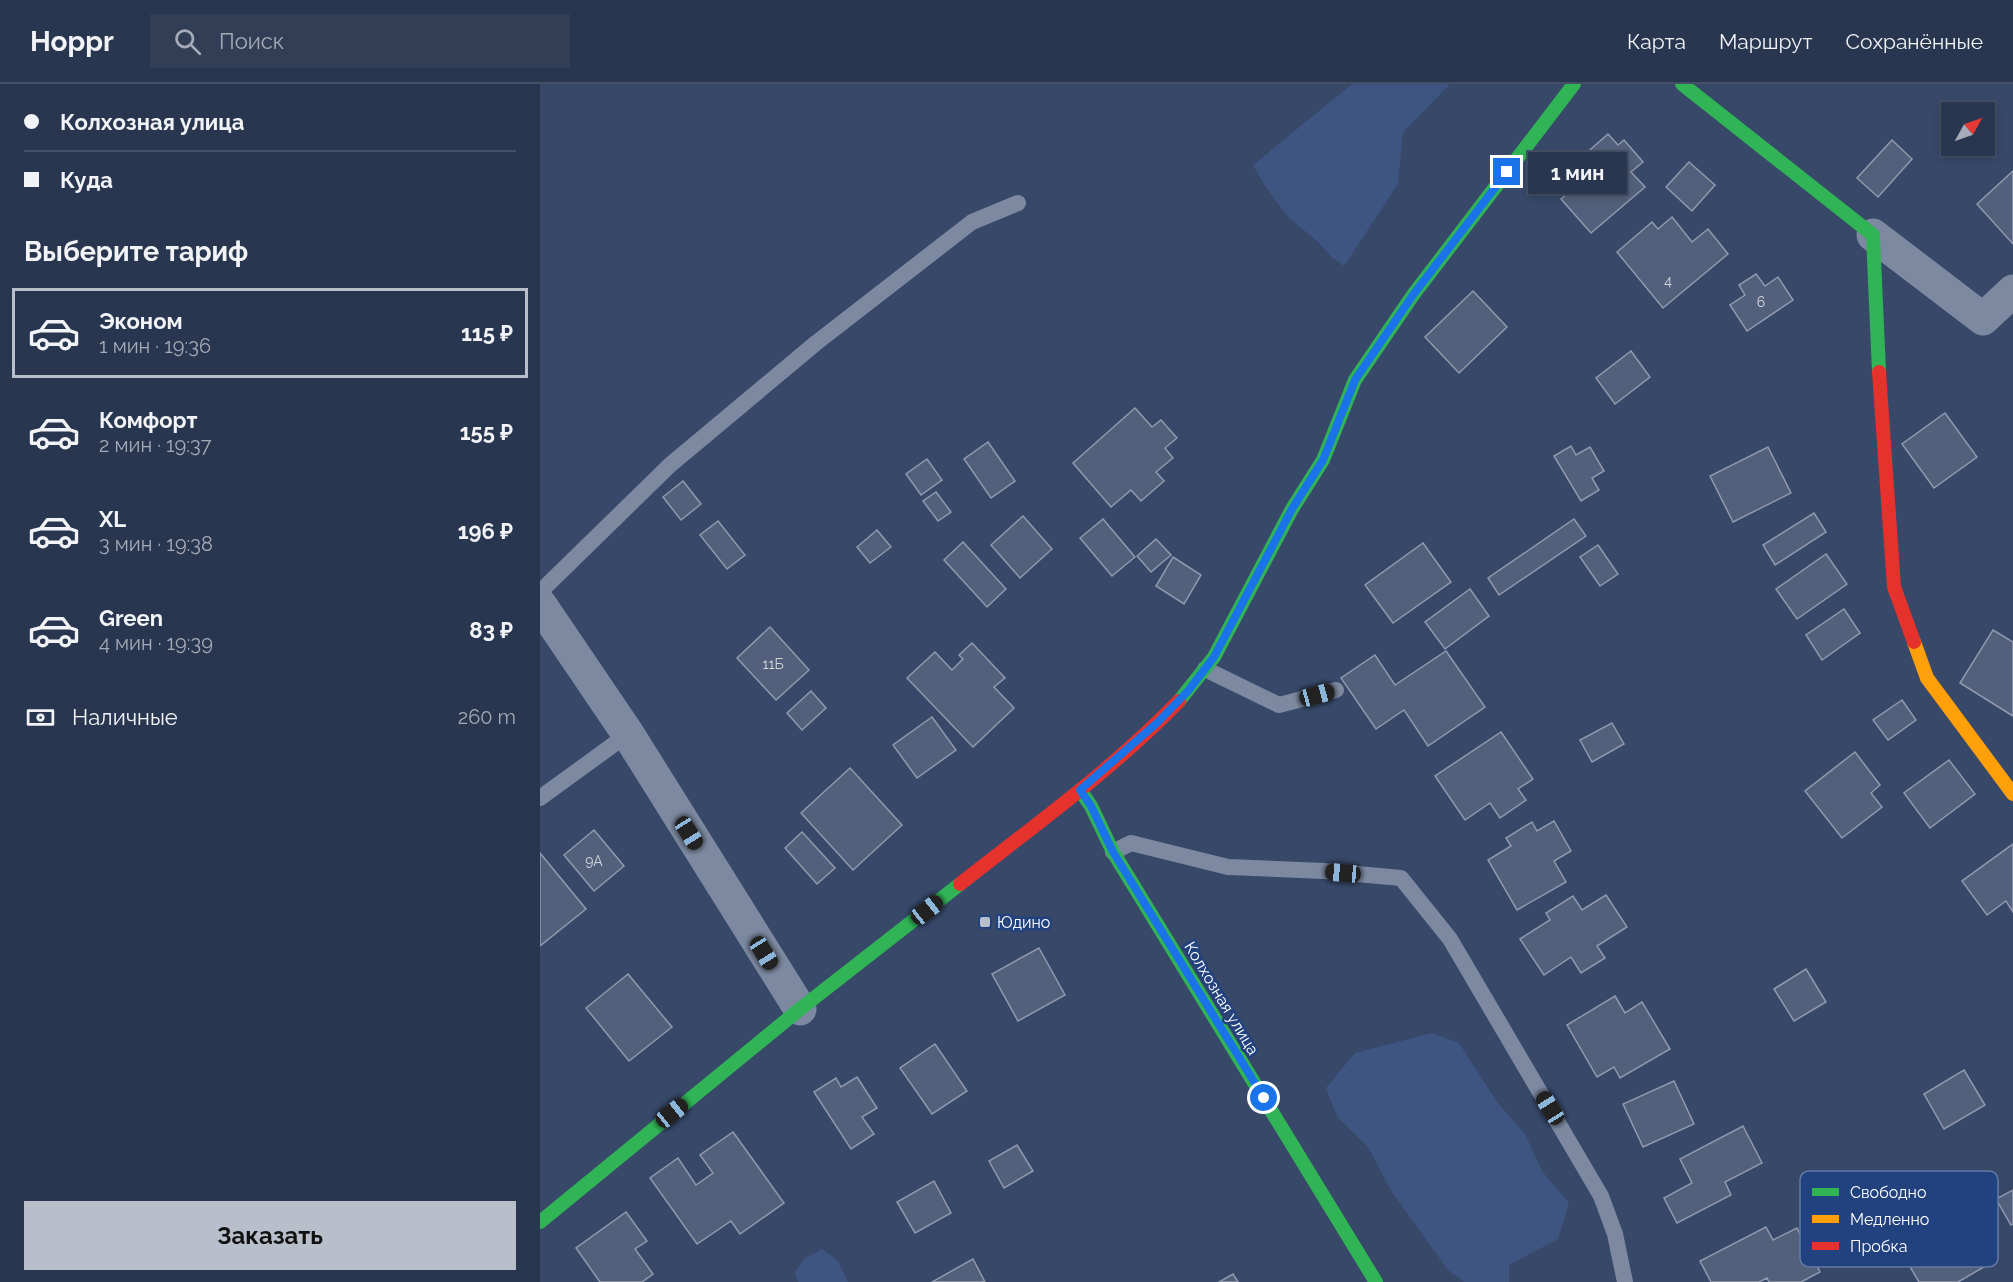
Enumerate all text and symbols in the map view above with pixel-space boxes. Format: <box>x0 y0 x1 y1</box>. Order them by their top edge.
search box <box>150 14 570 68</box>
text: Hoppr <box>30 25 114 58</box>
icon: search <box>171 25 204 58</box>
text: Поиск <box>219 28 284 54</box>
text: Карта <box>1627 29 1686 54</box>
text: Маршрут <box>1719 29 1812 54</box>
text: Сохранённые <box>1845 29 1983 54</box>
north arrow <box>1941 102 1995 156</box>
map controls <box>1941 102 1995 156</box>
text: Колхозная улица <box>60 109 244 135</box>
callout: 1 мин <box>1528 151 1627 193</box>
route end <box>1493 158 1520 185</box>
text: 1 мин <box>1551 161 1604 185</box>
text: Куда <box>60 167 113 193</box>
text: Выберите тариф <box>24 236 248 267</box>
house number: 4 <box>1664 273 1672 289</box>
house number: 6 <box>1757 294 1765 310</box>
icon: car <box>27 306 81 360</box>
text: Эконом <box>99 308 183 334</box>
text: 115 ₽ <box>461 320 513 346</box>
text: 1 мин · 19:36 <box>99 334 211 358</box>
icon: car <box>27 405 81 459</box>
text: Комфорт <box>99 407 197 433</box>
text: 155 ₽ <box>460 419 513 445</box>
text: 2 мин · 19:37 <box>99 433 211 457</box>
icon: car <box>27 504 81 558</box>
text: XL <box>99 506 126 532</box>
text: 196 ₽ <box>458 518 513 544</box>
text: 3 мин · 19:38 <box>99 532 213 556</box>
icon: car <box>27 603 81 657</box>
text: Green <box>99 605 163 631</box>
text: 83 ₽ <box>469 617 513 643</box>
text: 4 мин · 19:39 <box>99 631 213 655</box>
house number: 11Б <box>762 656 784 672</box>
car <box>1297 682 1337 708</box>
icon: cash <box>24 701 57 734</box>
text: Наличные <box>72 704 178 730</box>
text: 260 m <box>458 705 516 729</box>
car <box>672 813 706 853</box>
house number: 9А <box>585 853 603 869</box>
car <box>1324 862 1362 884</box>
car <box>907 892 947 928</box>
place label: Юдино <box>997 913 1050 932</box>
marker: Юдино <box>978 915 992 929</box>
car <box>747 933 781 973</box>
street label: Колхозная улица <box>1180 938 1263 1058</box>
route start <box>1250 1084 1277 1111</box>
car <box>1533 1088 1567 1128</box>
car <box>652 1095 692 1131</box>
legend <box>1800 1171 1998 1267</box>
text: Свободно <box>1850 1183 1926 1202</box>
button: Заказать <box>24 1201 516 1270</box>
text: Медленно <box>1850 1210 1929 1229</box>
text: Пробка <box>1850 1237 1908 1256</box>

